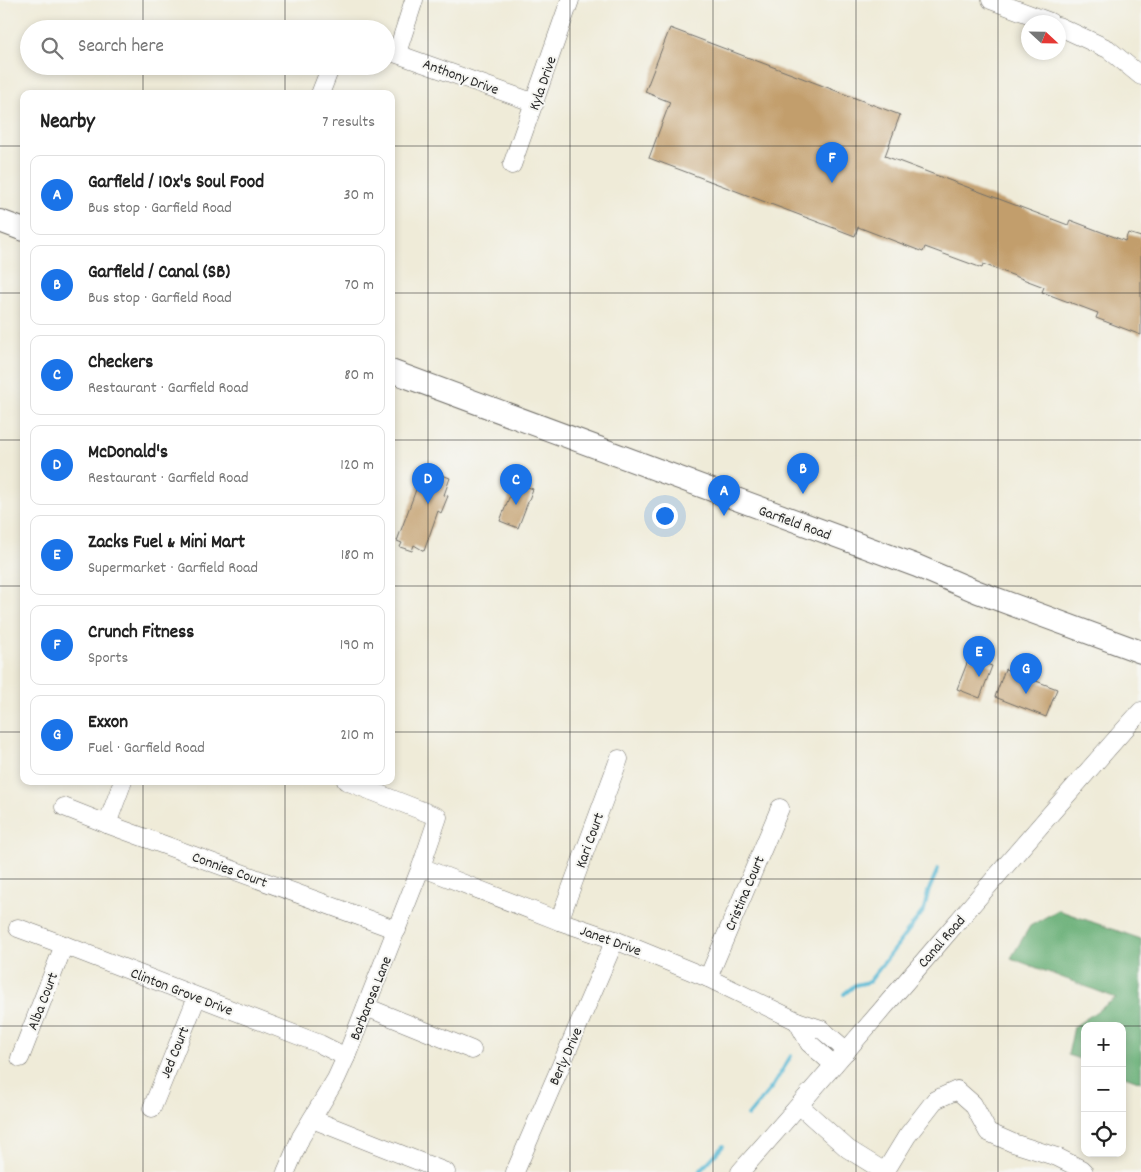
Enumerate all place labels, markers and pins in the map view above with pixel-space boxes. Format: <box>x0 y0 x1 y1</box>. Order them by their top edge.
pin: F <box>816 142 848 183</box>
pin: B <box>787 453 819 494</box>
pin: D <box>412 463 444 504</box>
pin: C <box>500 464 532 505</box>
pin: A <box>708 475 740 516</box>
pin: E <box>963 636 995 677</box>
pin: G <box>1010 653 1042 694</box>

